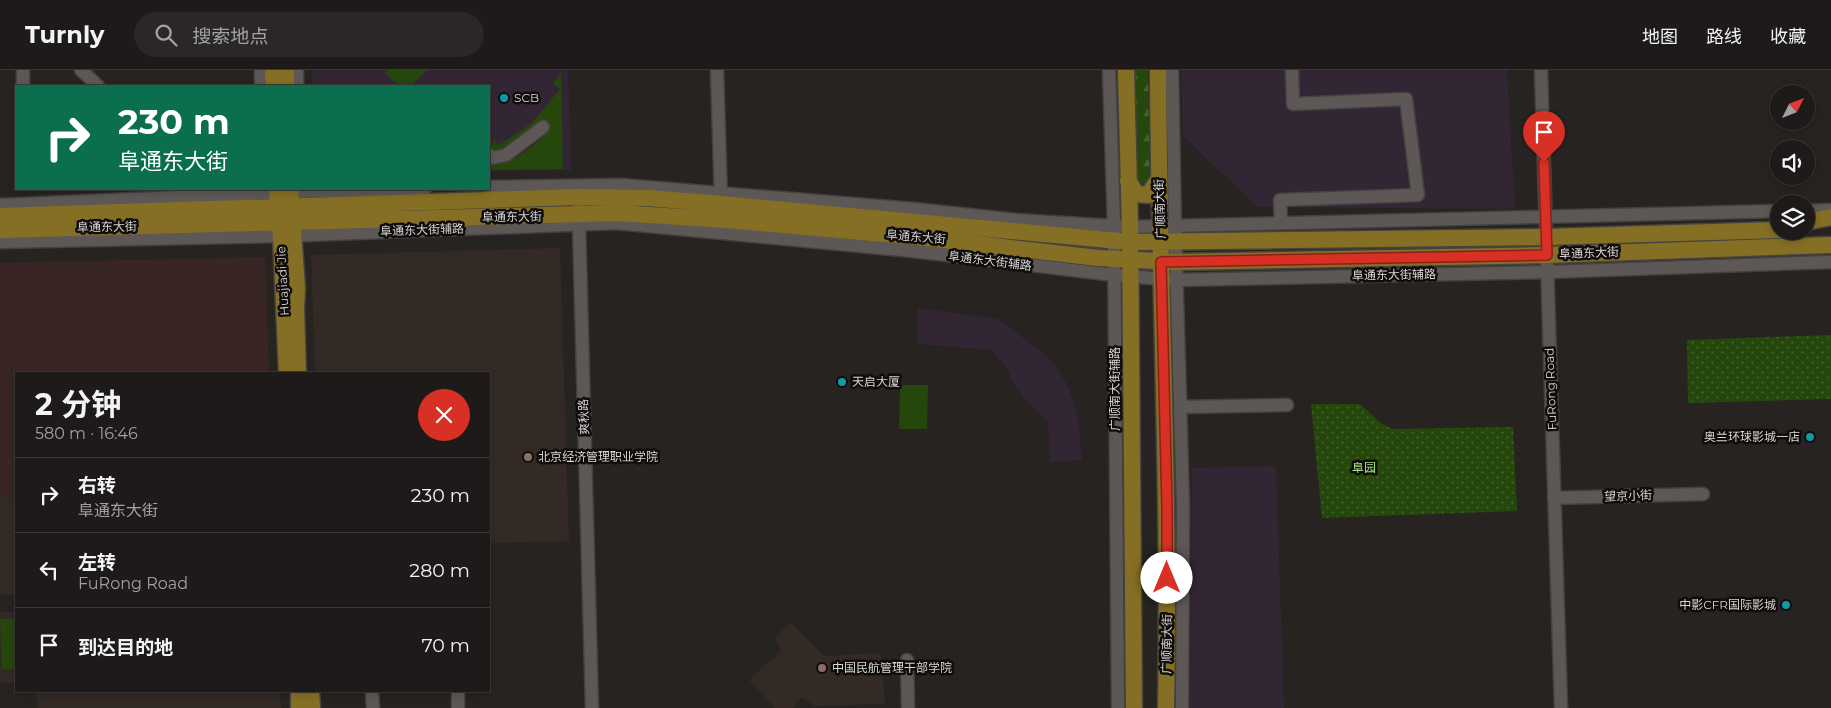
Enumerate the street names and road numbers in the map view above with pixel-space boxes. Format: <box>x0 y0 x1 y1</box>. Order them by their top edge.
street label: 广顺南大街 <box>1151 179 1168 239</box>
street label: 阜通东大街 <box>482 208 542 225</box>
street label: 阜通东大街 <box>77 218 137 235</box>
street label: 阜通东大街辅路 <box>380 221 464 238</box>
street label: 阜通东大街 <box>885 226 947 247</box>
street label: 阜通东大街 <box>1559 244 1619 261</box>
street label: Huajiadi Jie <box>273 246 292 316</box>
street label: 阜通东大街辅路 <box>947 248 1033 273</box>
street label: 阜通东大街辅路 <box>1352 266 1436 283</box>
street label: 广顺南大街辅路 <box>1107 347 1122 431</box>
street label: FuRong Road <box>1542 348 1559 431</box>
street label: 爽秋路 <box>575 399 592 435</box>
street label: 望京小街 <box>1604 487 1652 504</box>
street label: 广顺南大街 <box>1158 614 1175 674</box>

